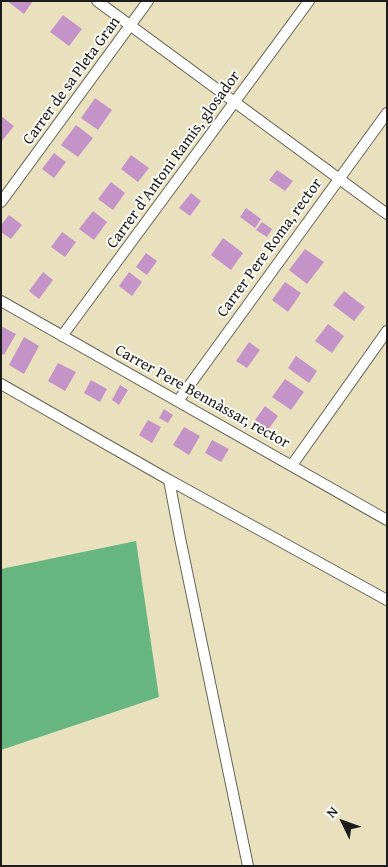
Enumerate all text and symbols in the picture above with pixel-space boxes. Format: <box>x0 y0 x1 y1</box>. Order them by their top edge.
street label: Carrer de sa Pleta Gran <box>19 13 125 149</box>
street label: Carrer d'Antoni Ramis, glosador <box>103 67 245 253</box>
street label: Carrer Pere Roma, rector <box>213 175 327 321</box>
street label: Carrer Pere Bennàssar, rector <box>111 341 293 453</box>
north arrow <box>318 797 368 847</box>
text: N <box>321 802 342 822</box>

